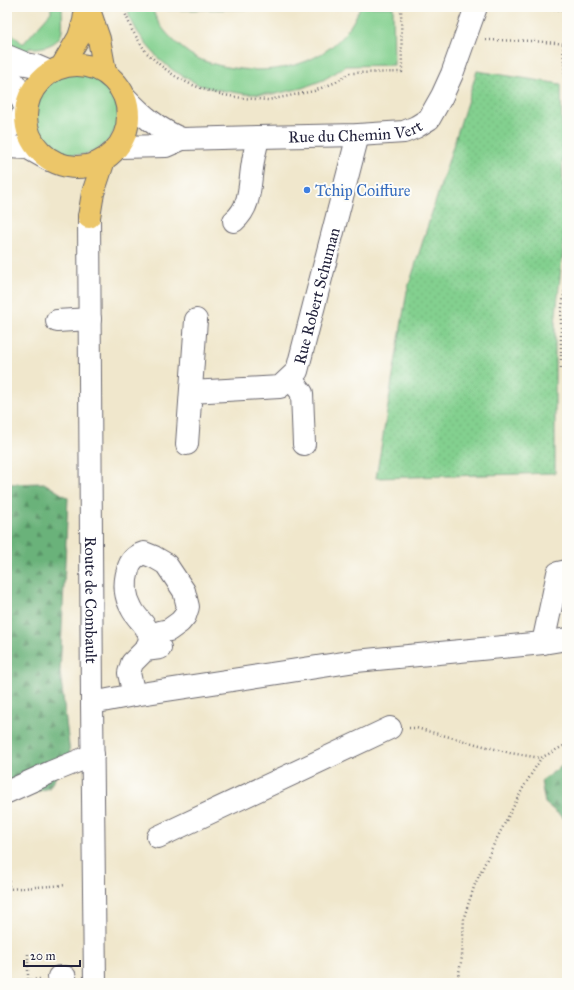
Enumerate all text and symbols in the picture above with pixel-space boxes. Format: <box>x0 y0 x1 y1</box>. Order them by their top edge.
street label: Rue du Chemin Vert <box>288 116 426 146</box>
place label: Tchip Coiffure <box>315 181 411 200</box>
marker: Tchip Coiffure <box>302 185 312 195</box>
street label: Rue Robert Schuman <box>290 225 344 367</box>
street label: Route de Combault <box>81 536 101 664</box>
scale bar <box>24 942 80 968</box>
text: 20 m <box>30 949 56 963</box>

